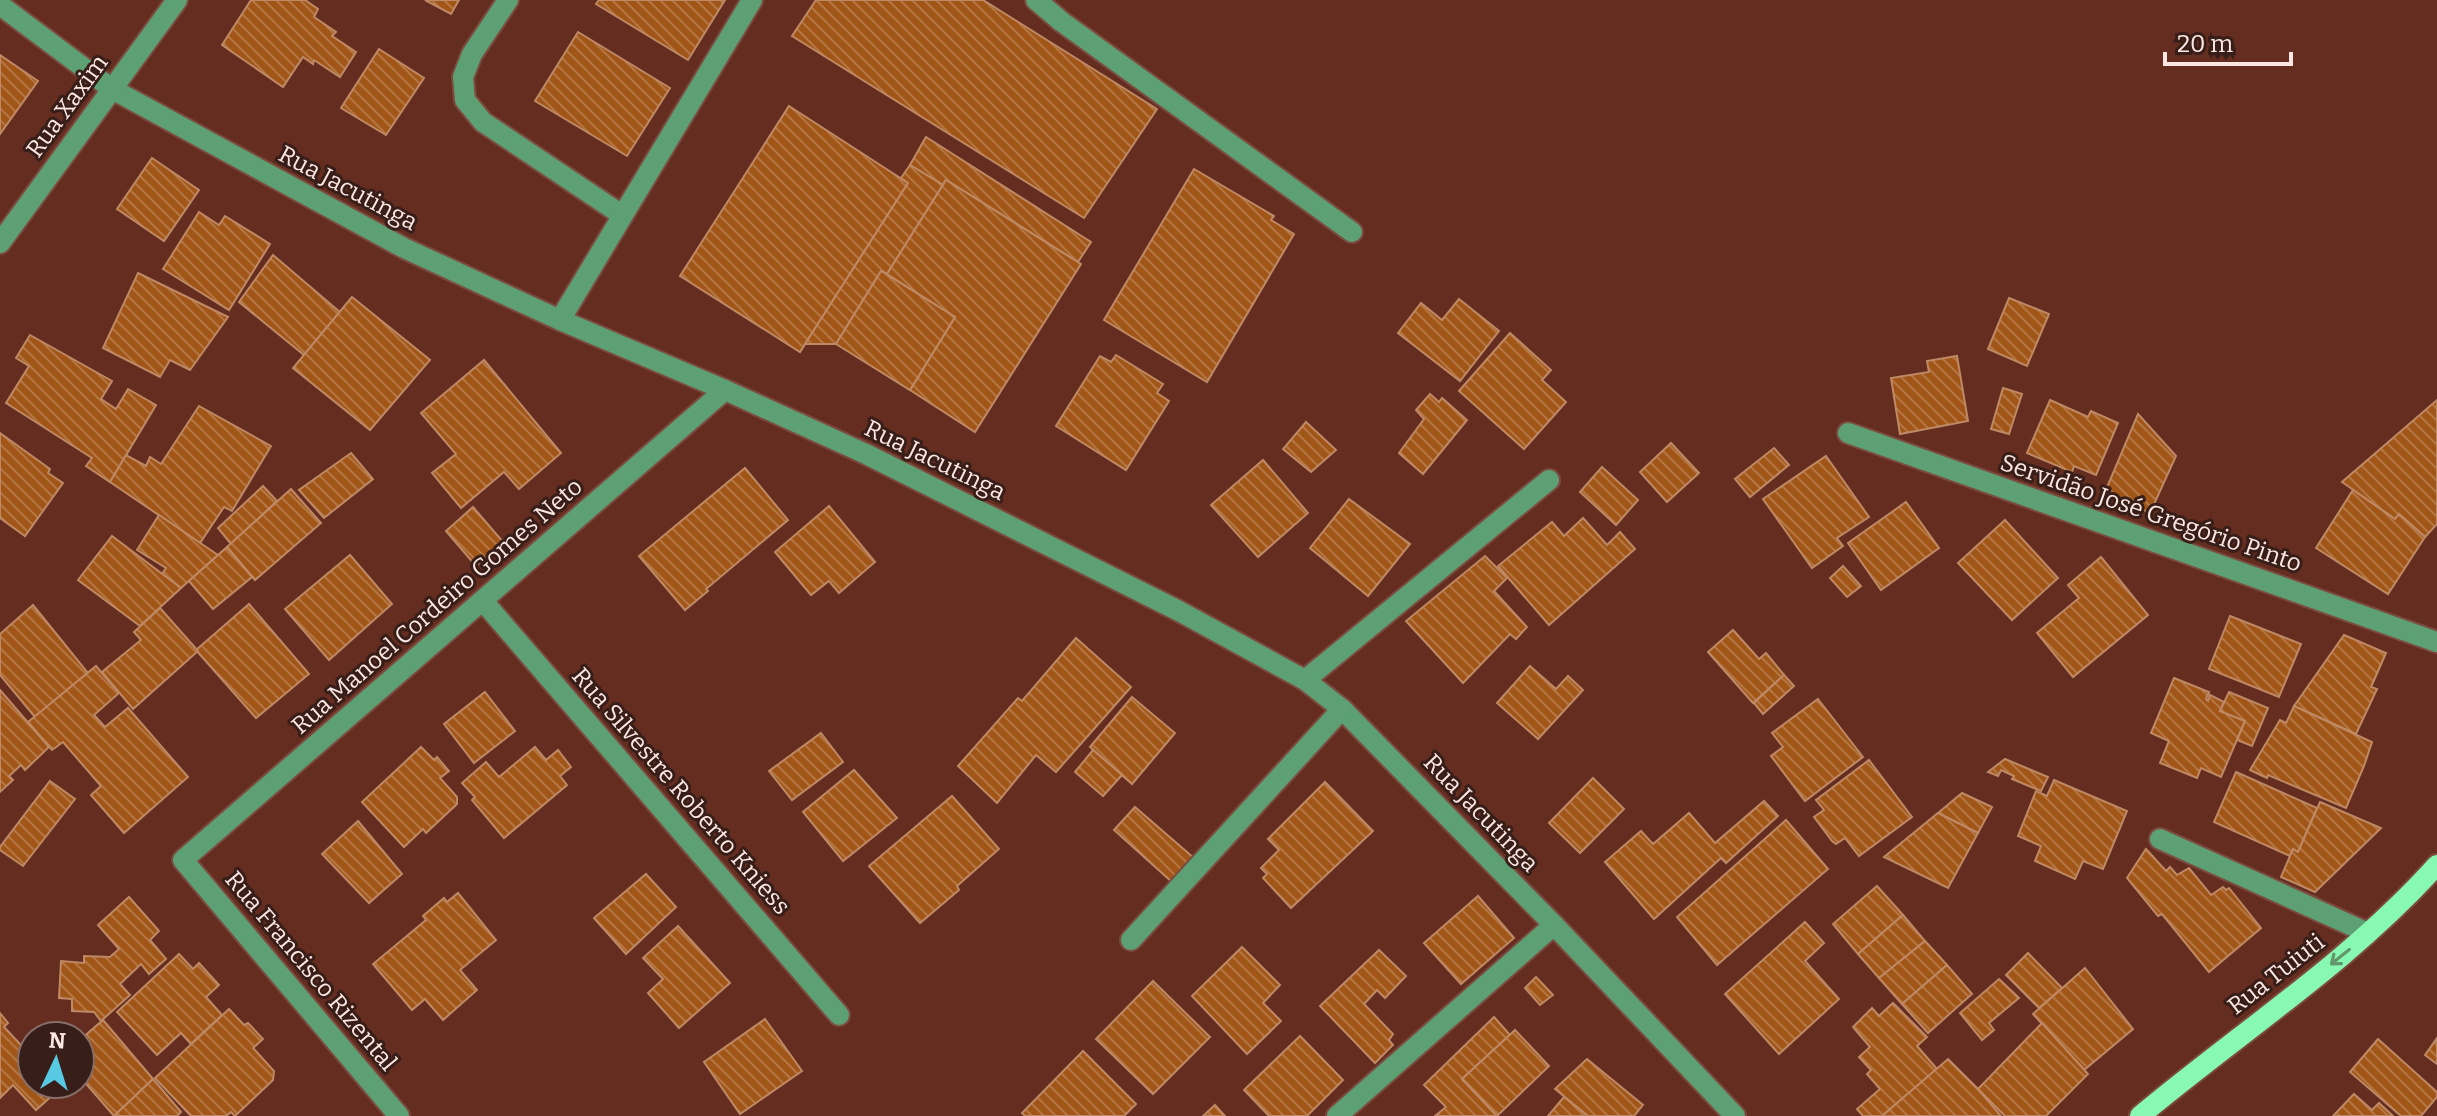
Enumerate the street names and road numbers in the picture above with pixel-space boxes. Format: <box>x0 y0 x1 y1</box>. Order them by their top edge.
street label: Rua Xaxim <box>20 49 114 163</box>
street label: Rua Jacutinga <box>274 140 422 236</box>
street label: Rua Jacutinga <box>860 414 1010 506</box>
street label: Servidão José Gregório Pinto <box>1997 448 2305 578</box>
street label: Rua Manoel Cordeiro Gomes Neto <box>286 472 588 740</box>
street label: Rua Silvestre Roberto Kniess <box>566 662 796 920</box>
street label: Rua Jacutinga <box>1418 748 1544 878</box>
street label: Rua Francisco Rizental <box>219 866 403 1076</box>
street label: Rua Tuiuti <box>2222 928 2330 1020</box>

